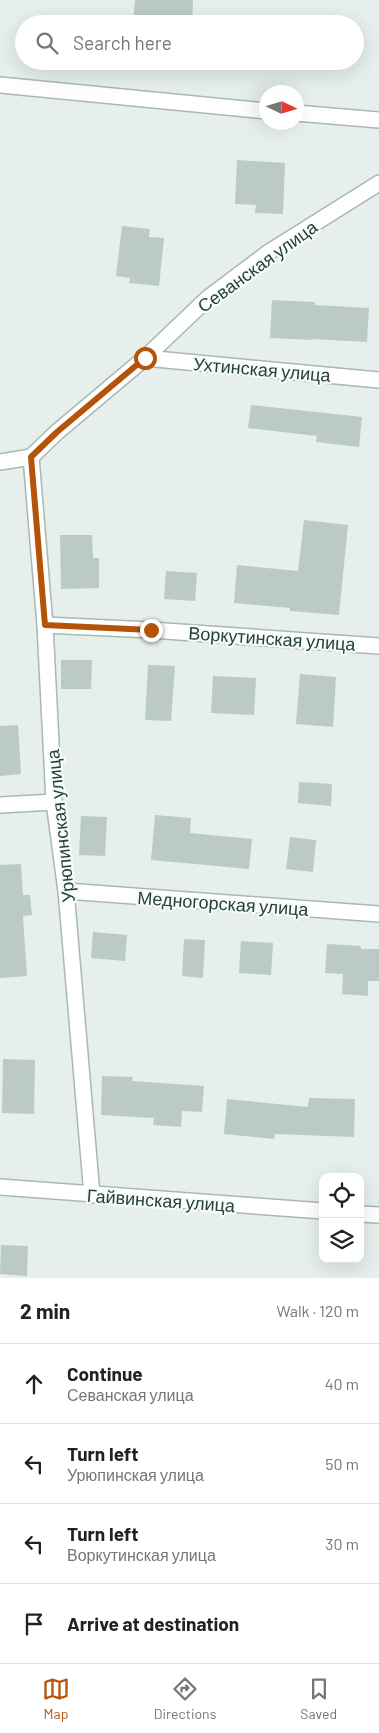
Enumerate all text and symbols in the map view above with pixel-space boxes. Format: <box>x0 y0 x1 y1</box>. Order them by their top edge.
search box <box>15 15 364 70</box>
icon: search <box>33 29 61 57</box>
text: Search here <box>73 31 172 54</box>
north arrow <box>259 85 304 130</box>
street label: Севанская улица <box>193 215 322 317</box>
route start <box>134 347 157 370</box>
street label: Ухтинская улица <box>192 352 333 386</box>
route end <box>140 619 163 642</box>
street label: Воркутинская улица <box>188 621 357 655</box>
street label: Урюпинская улица <box>41 747 79 904</box>
street label: Медногорская улица <box>137 886 310 920</box>
map controls <box>319 1173 364 1263</box>
button: locate <box>319 1173 364 1218</box>
street label: Гайвинская улица <box>86 1184 237 1216</box>
button: layers <box>319 1218 364 1263</box>
text: 2 min <box>20 1298 70 1323</box>
text: Walk · 120 m <box>276 1301 359 1320</box>
text: Continue <box>67 1362 143 1385</box>
icon: ahead <box>20 1370 48 1398</box>
text: 40 m <box>325 1374 359 1393</box>
text: Севанская улица <box>67 1385 194 1404</box>
text: Turn left <box>67 1442 138 1465</box>
icon: left <box>20 1450 48 1478</box>
text: 50 m <box>325 1454 359 1473</box>
text: Урюпинская улица <box>67 1465 204 1484</box>
text: Turn left <box>67 1522 138 1545</box>
icon: left <box>20 1530 48 1558</box>
text: 30 m <box>325 1534 359 1553</box>
text: Воркутинская улица <box>67 1545 216 1564</box>
icon: arrive <box>20 1610 48 1638</box>
text: Arrive at destination <box>67 1612 239 1635</box>
tab: Map <box>42 1675 70 1722</box>
tab: Directions <box>154 1675 216 1722</box>
tab: Saved <box>300 1675 337 1722</box>

